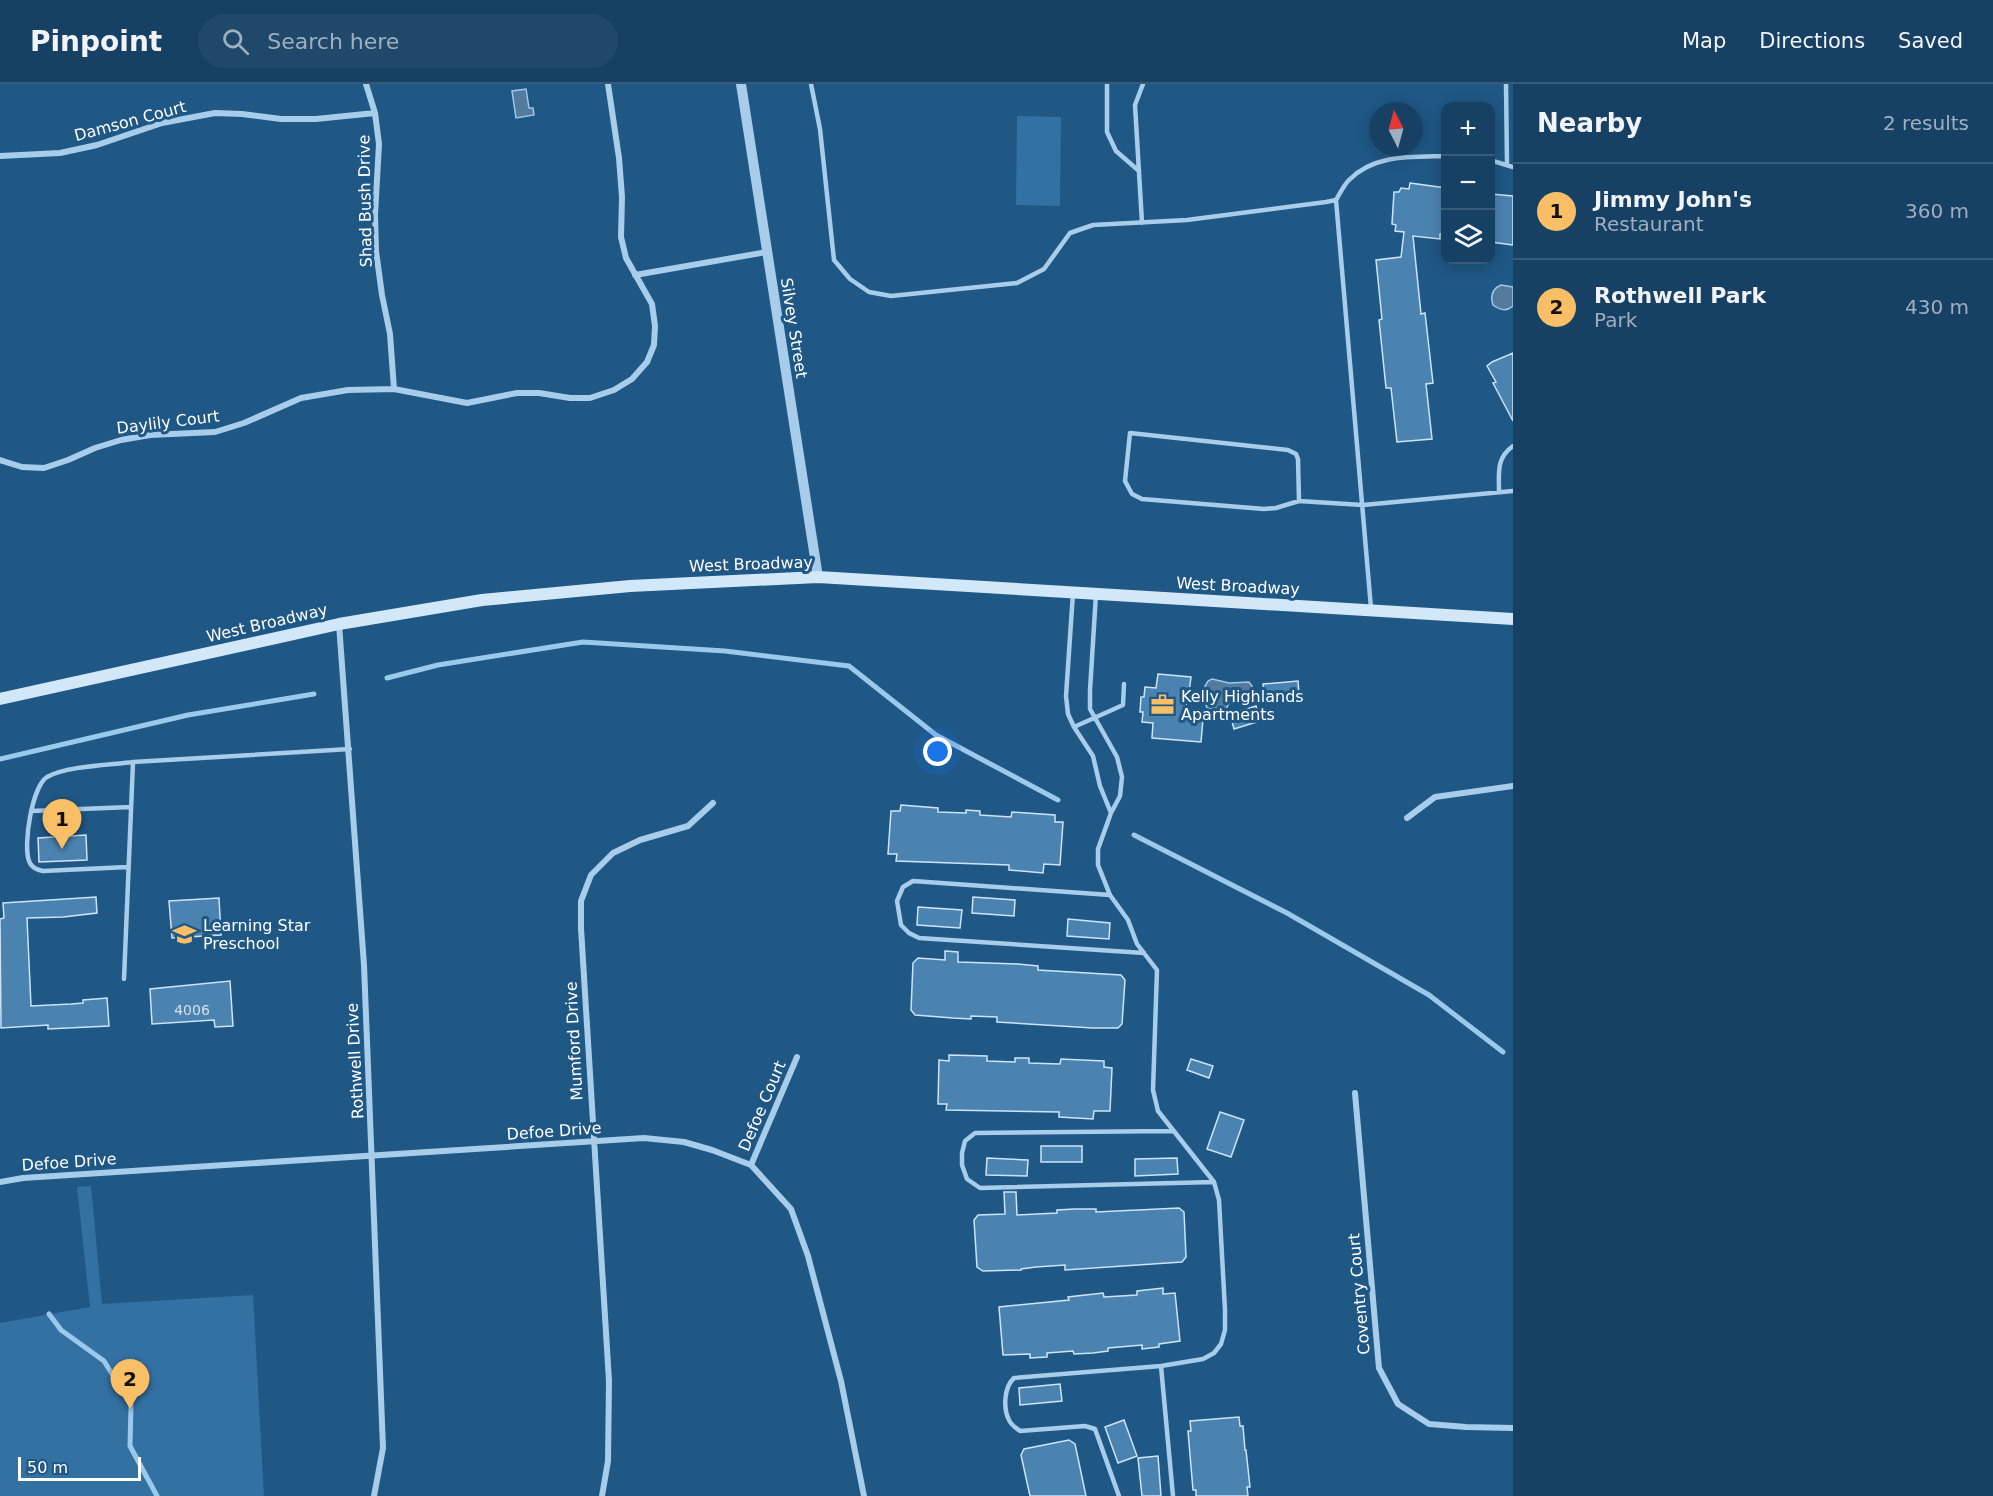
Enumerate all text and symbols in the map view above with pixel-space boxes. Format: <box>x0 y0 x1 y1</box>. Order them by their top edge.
search box <box>198 14 618 68</box>
text: Pinpoint <box>30 25 162 58</box>
icon: search <box>219 25 252 58</box>
text: Search here <box>267 29 399 54</box>
text: Map <box>1682 29 1726 53</box>
text: Directions <box>1759 29 1865 53</box>
text: Saved <box>1898 29 1963 53</box>
street label: Damson Court <box>72 97 188 145</box>
north arrow <box>1369 102 1423 156</box>
map controls <box>1441 102 1495 264</box>
button: + <box>1441 102 1495 156</box>
text: Nearby <box>1537 108 1642 138</box>
text: 2 results <box>1883 111 1969 135</box>
street label: Shad Bush Drive <box>354 135 376 267</box>
button: − <box>1441 156 1495 210</box>
text: Jimmy John's <box>1594 187 1752 212</box>
text: 1 <box>1550 199 1563 223</box>
text: 360 m <box>1905 199 1969 223</box>
button: layers <box>1441 210 1495 264</box>
text: Restaurant <box>1594 212 1704 236</box>
street label: Silvey Street <box>777 276 811 380</box>
text: Rothwell Park <box>1594 283 1766 308</box>
text: 2 <box>1550 295 1563 319</box>
text: 430 m <box>1905 295 1969 319</box>
text: Park <box>1594 308 1637 332</box>
street label: Daylily Court <box>116 406 220 438</box>
street label: West Broadway <box>689 552 813 576</box>
street label: West Broadway <box>1176 573 1300 599</box>
street label: West Broadway <box>205 600 329 646</box>
place label: Kelly Highlands Apartments <box>1181 687 1304 724</box>
office icon: Kelly Highlands Apartments <box>1150 692 1176 718</box>
your location <box>923 737 952 766</box>
pin: 1 <box>42 800 82 849</box>
place label: Learning Star Preschool <box>203 916 311 953</box>
school or university icon: Learning Star Preschool <box>172 921 198 947</box>
street label: Mumford Drive <box>561 981 587 1101</box>
house number: 4006 <box>174 1002 210 1018</box>
street label: Rothwell Drive <box>342 1002 368 1120</box>
street label: Defoe Court <box>734 1058 790 1154</box>
street label: Defoe Drive <box>506 1118 602 1144</box>
street label: Defoe Drive <box>21 1149 117 1175</box>
street label: Coventry Court <box>1344 1233 1374 1355</box>
pin: 2 <box>110 1360 150 1409</box>
scale bar <box>18 1454 141 1482</box>
text: 50 m <box>27 1458 68 1477</box>

